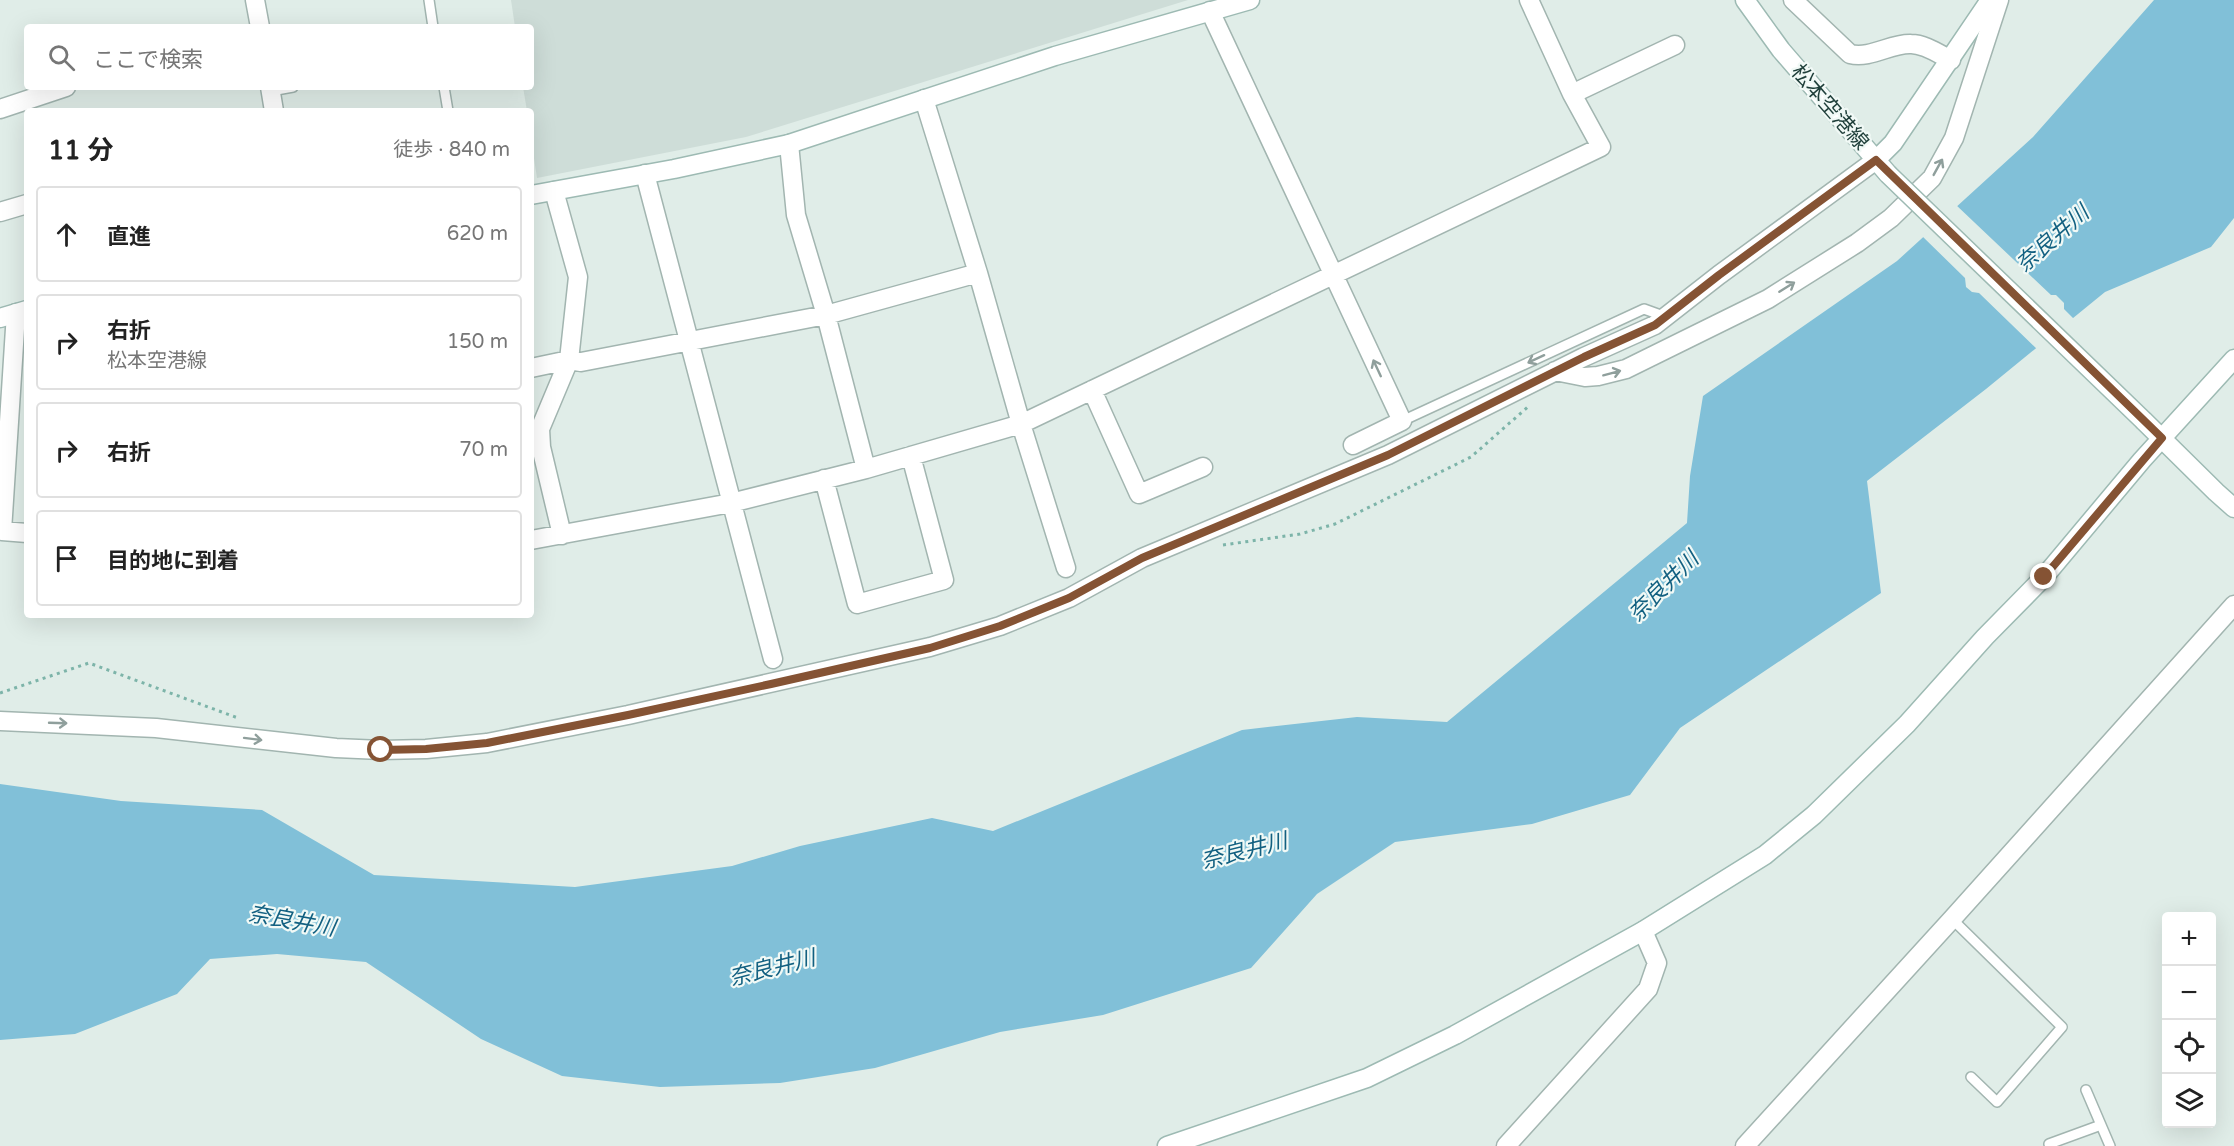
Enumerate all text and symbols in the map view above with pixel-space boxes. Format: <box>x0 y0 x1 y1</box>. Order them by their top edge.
search box <box>24 24 534 90</box>
icon: search <box>45 41 78 74</box>
text: ここで検索 <box>93 47 203 73</box>
street label: 松本空港線 <box>1786 60 1873 155</box>
text: 11 分 <box>48 135 113 166</box>
text: 徒歩 · 840 m <box>393 138 510 162</box>
one-way arrow <box>1932 159 1944 176</box>
water label: 奈良井川 <box>2011 199 2096 277</box>
icon: ahead <box>50 218 83 251</box>
text: 620 m <box>447 222 508 246</box>
text: 直進 <box>107 224 151 250</box>
one-way arrow <box>1778 281 1795 293</box>
text: 右折 <box>107 318 151 344</box>
icon: right <box>50 326 83 359</box>
text: 150 m <box>447 330 508 354</box>
text: 松本空港線 <box>107 349 207 373</box>
one-way arrow <box>1527 353 1545 365</box>
one-way arrow <box>1371 359 1383 377</box>
one-way arrow <box>1602 367 1621 378</box>
icon: right <box>50 434 83 467</box>
text: 70 m <box>459 438 508 462</box>
text: 右折 <box>107 440 151 466</box>
icon: arrive <box>50 542 83 575</box>
water label: 奈良井川 <box>1623 545 1705 627</box>
text: 目的地に到着 <box>107 548 239 574</box>
route end <box>2030 563 2056 589</box>
one-way arrow <box>48 718 68 729</box>
one-way arrow <box>242 734 262 745</box>
route start <box>367 736 393 762</box>
water label: 奈良井川 <box>1198 827 1292 874</box>
water label: 奈良井川 <box>246 901 339 942</box>
map controls <box>2162 912 2216 1128</box>
button: + <box>2162 912 2216 966</box>
water label: 奈良井川 <box>726 944 820 991</box>
button: − <box>2162 966 2216 1020</box>
button: locate <box>2162 1020 2216 1074</box>
button: layers <box>2162 1074 2216 1128</box>

